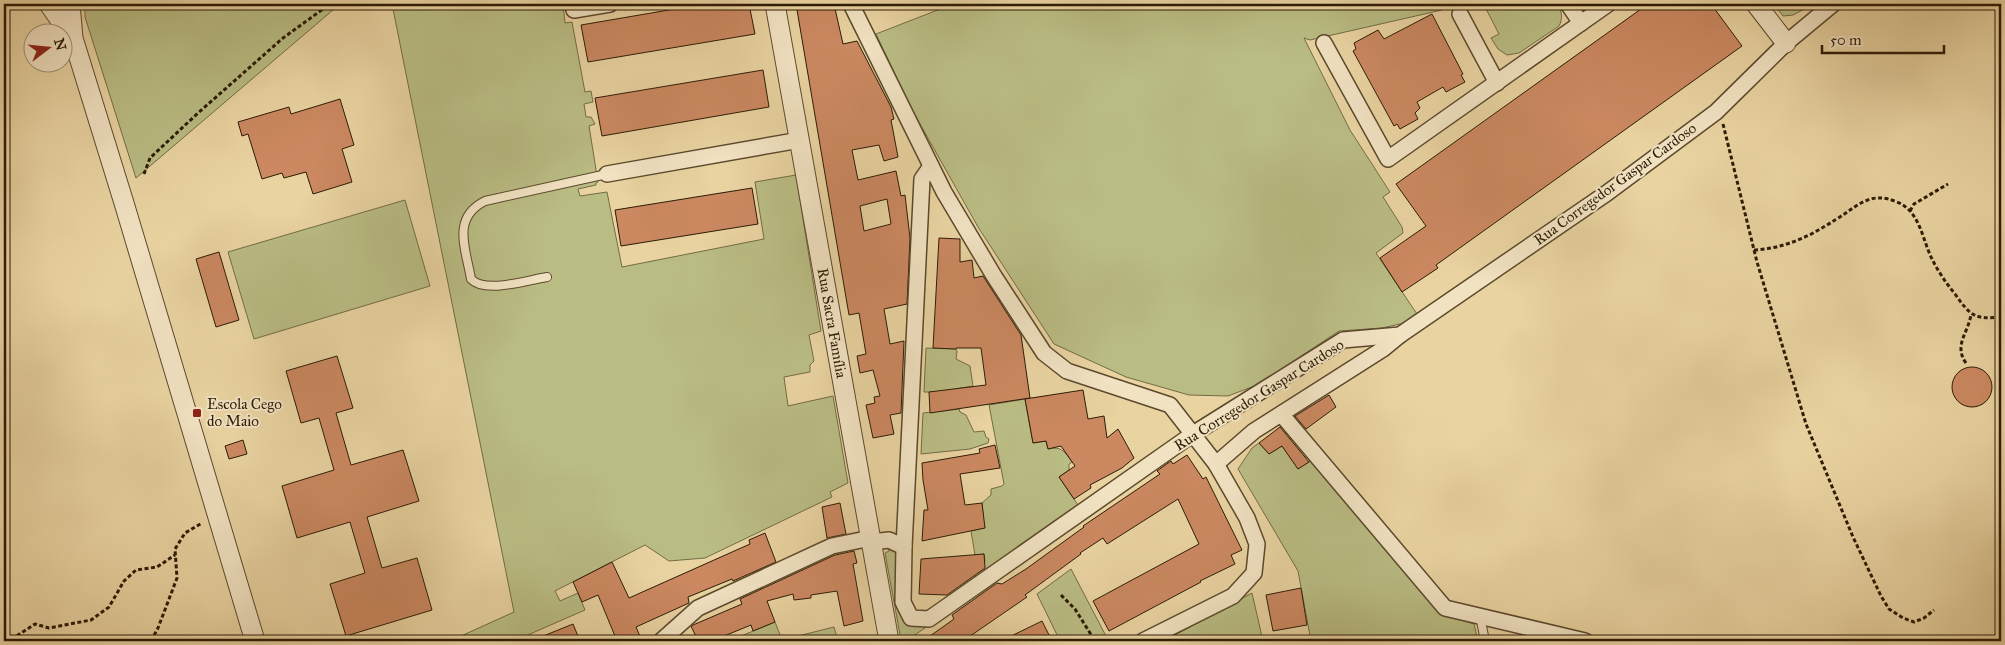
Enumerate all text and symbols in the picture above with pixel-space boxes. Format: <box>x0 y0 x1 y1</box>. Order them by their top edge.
north arrow <box>22 22 72 72</box>
scale bar <box>1822 22 1945 54</box>
text: 50 m <box>1830 31 1862 49</box>
text: N <box>50 37 70 53</box>
street label: Rua Corregedor Gaspar Cardoso <box>1530 119 1700 249</box>
street label: Rua Sacra Família <box>813 267 851 380</box>
street label: Rua Corregedor Gaspar Cardoso <box>1171 335 1347 455</box>
place label: Escola Cego do Maio <box>207 395 282 430</box>
marker: Escola Cego do Maio <box>191 407 203 419</box>

